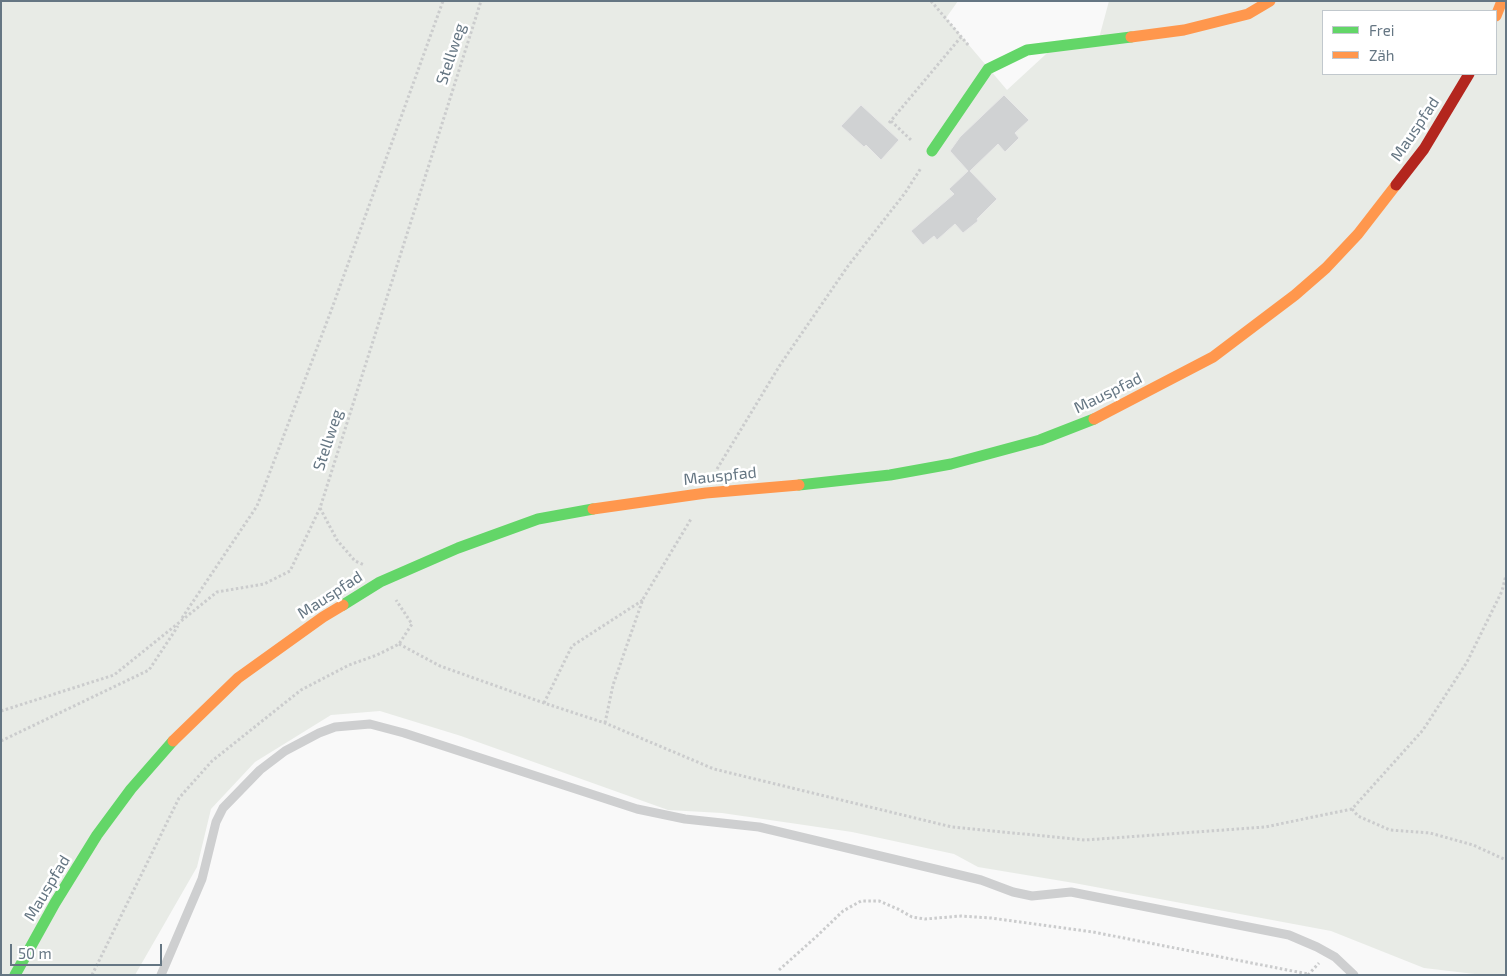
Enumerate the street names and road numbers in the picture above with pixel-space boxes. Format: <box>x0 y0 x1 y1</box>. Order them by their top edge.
street label: Stellweg <box>432 21 470 87</box>
street label: Mauspfad <box>1387 93 1443 165</box>
street label: Mauspfad <box>1071 368 1145 418</box>
street label: Stellweg <box>309 407 347 473</box>
street label: Mauspfad <box>683 463 757 489</box>
street label: Mauspfad <box>294 567 366 623</box>
street label: Mauspfad <box>20 852 74 924</box>

